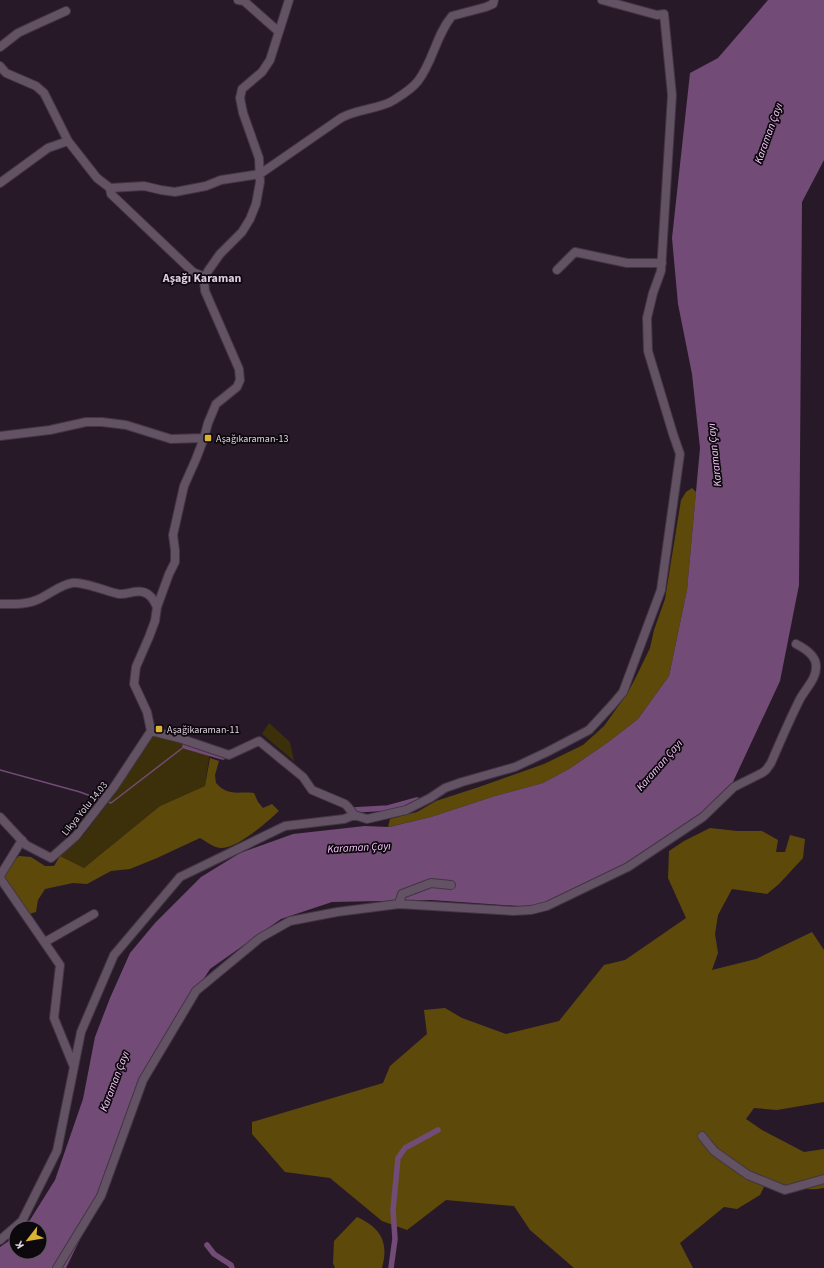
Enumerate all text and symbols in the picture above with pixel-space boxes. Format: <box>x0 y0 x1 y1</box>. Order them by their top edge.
water label: Karaman Çayı <box>751 100 787 166</box>
district label: Aşağı Karaman <box>162 270 241 287</box>
water label: Karaman Çayı <box>704 422 725 487</box>
place label: Aşağıkaraman-13 <box>216 432 288 446</box>
marker: Aşağıkaraman-13 <box>203 433 213 443</box>
place label: Aşağikaraman-11 <box>167 723 239 737</box>
marker: Aşağikaraman-11 <box>154 724 164 734</box>
water label: Karaman Çayı <box>633 736 686 794</box>
street label: Likya Yolu 14.03 <box>59 779 111 839</box>
water label: Karaman Çayı <box>327 838 392 857</box>
water label: Karaman Çayı <box>96 1048 133 1114</box>
north arrow <box>8 1220 48 1260</box>
text: K <box>12 1238 28 1252</box>

